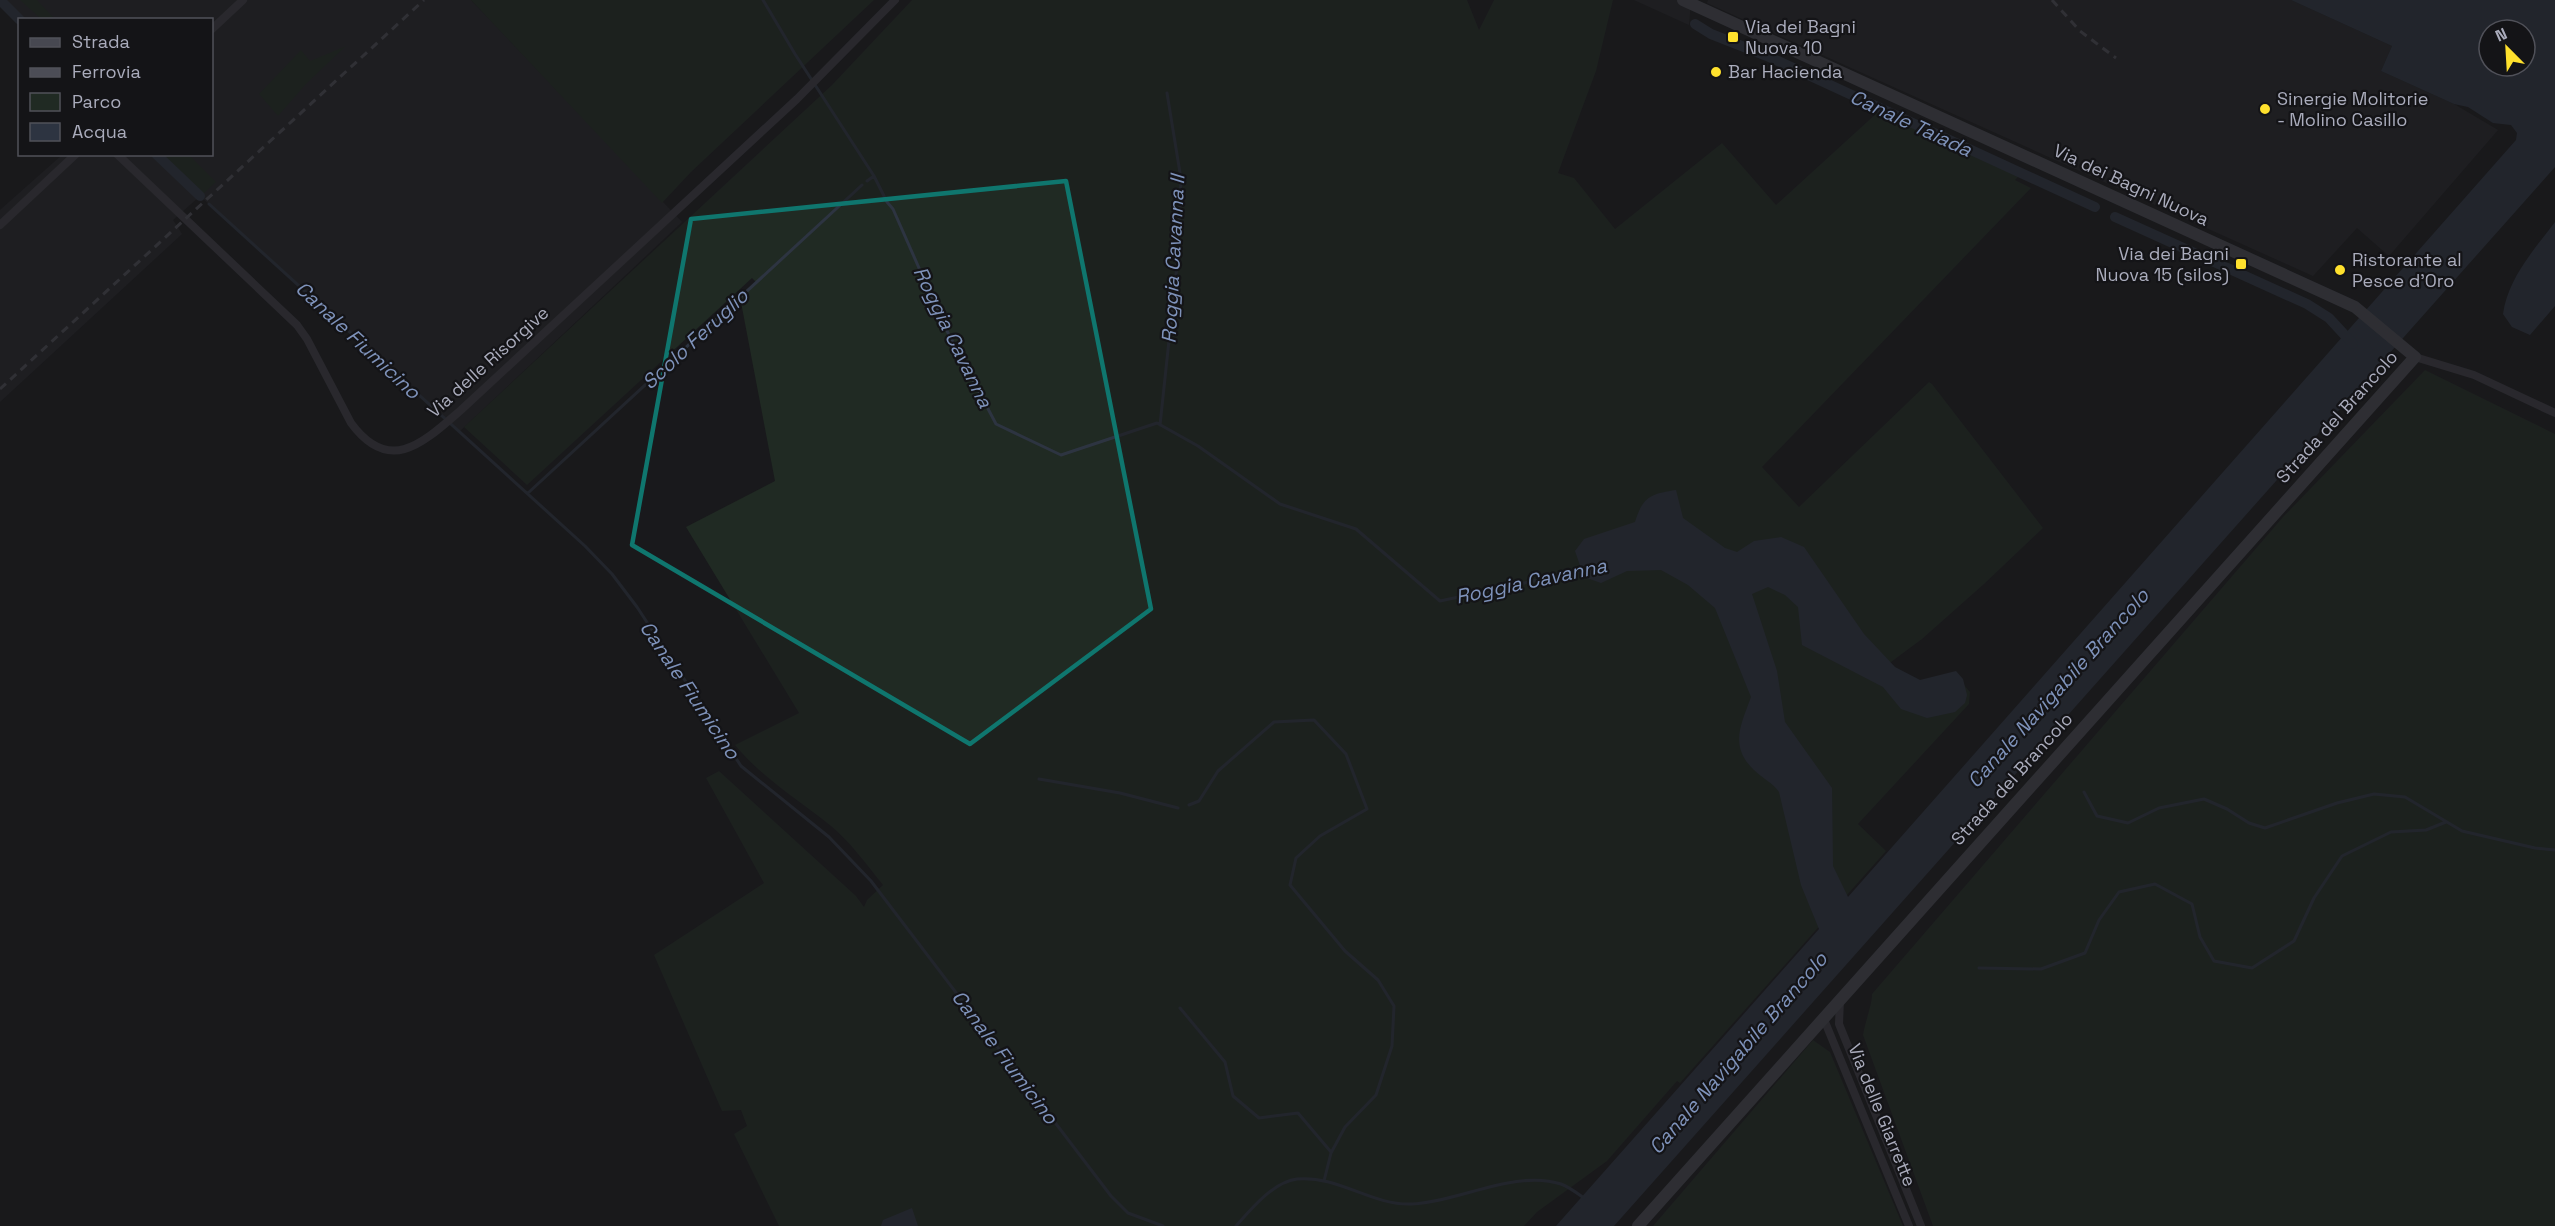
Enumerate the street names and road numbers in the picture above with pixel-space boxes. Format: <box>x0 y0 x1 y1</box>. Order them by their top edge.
street label: Via dei Bagni Nuova <box>2050 138 2213 231</box>
street label: Via delle Risorgive <box>422 301 553 422</box>
street label: Strada del Brancolo <box>2271 345 2402 488</box>
street label: Strada del Brancolo <box>1946 707 2077 850</box>
street label: Via delle Giarrette <box>1843 1040 1922 1190</box>

